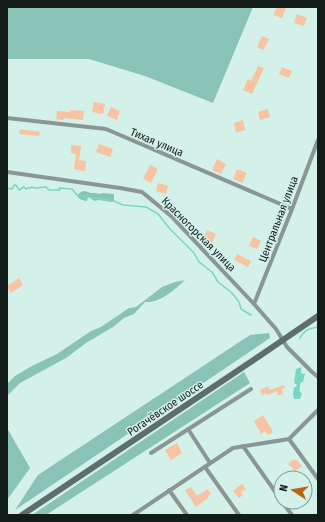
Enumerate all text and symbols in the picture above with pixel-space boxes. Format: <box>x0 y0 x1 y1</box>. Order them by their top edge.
street label: Тихая улица <box>128 125 185 159</box>
street label: Центральная улица <box>256 174 301 264</box>
street label: Красногорская улица <box>159 195 238 274</box>
street label: Рогачёвское шоссе <box>125 378 206 439</box>
north arrow <box>273 470 313 510</box>
text: N <box>277 483 291 493</box>

